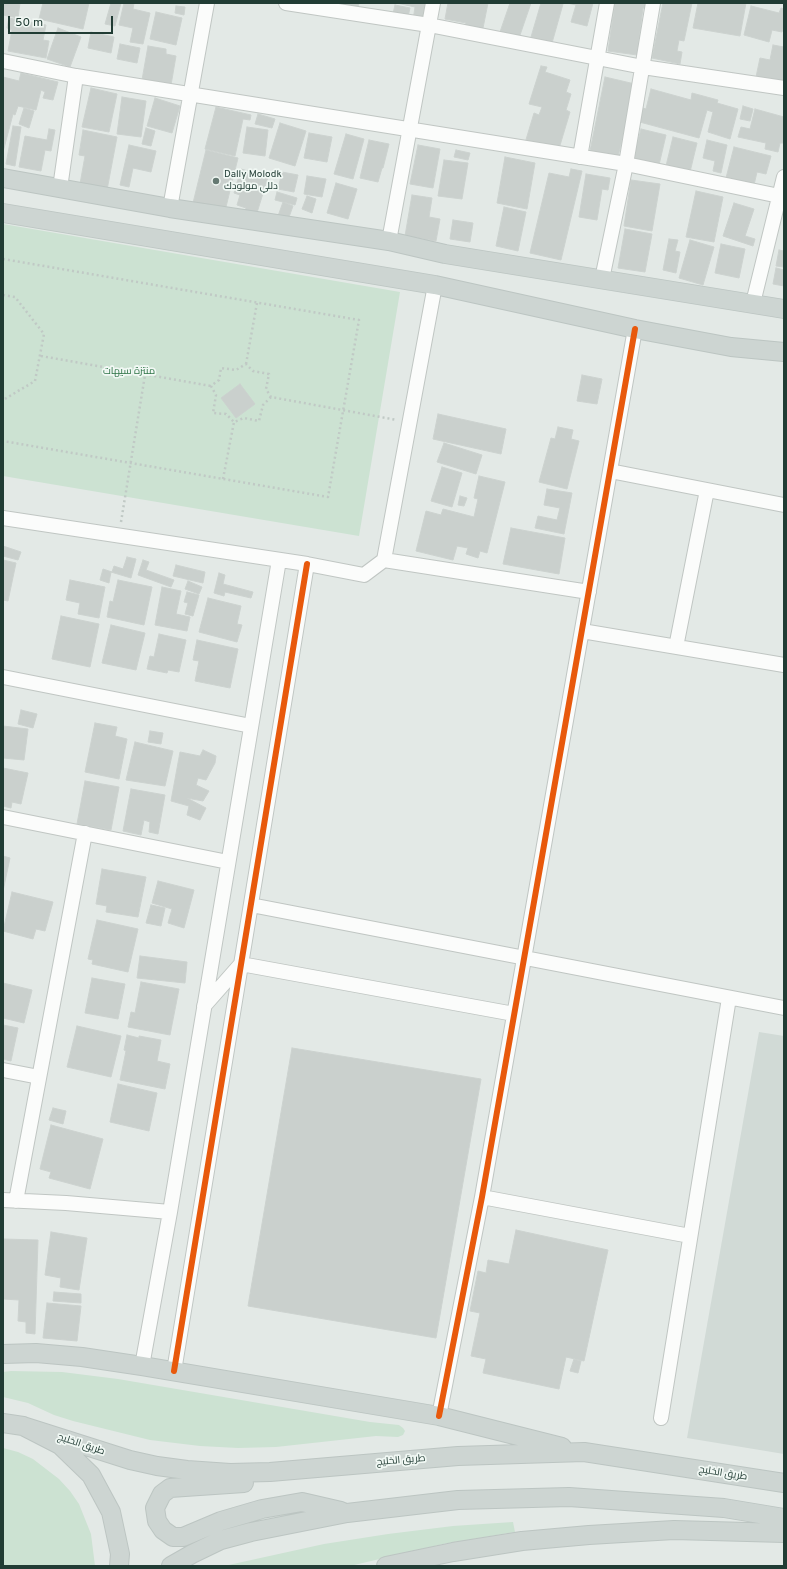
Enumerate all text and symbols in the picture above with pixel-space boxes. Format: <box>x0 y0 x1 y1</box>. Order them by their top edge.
scale bar <box>10 8 115 34</box>
text: 50 m <box>15 15 43 31</box>
place label: Dally Molodk دللي مولودك <box>224 169 282 192</box>
marker: Dally Molodk دللي مولودك <box>211 176 221 186</box>
park label: منتزة سيهات <box>103 366 155 378</box>
street label: طريق الخليج <box>56 1432 106 1458</box>
street label: طريق الخليج <box>376 1453 426 1469</box>
street label: طريق الخليج <box>698 1464 748 1484</box>

